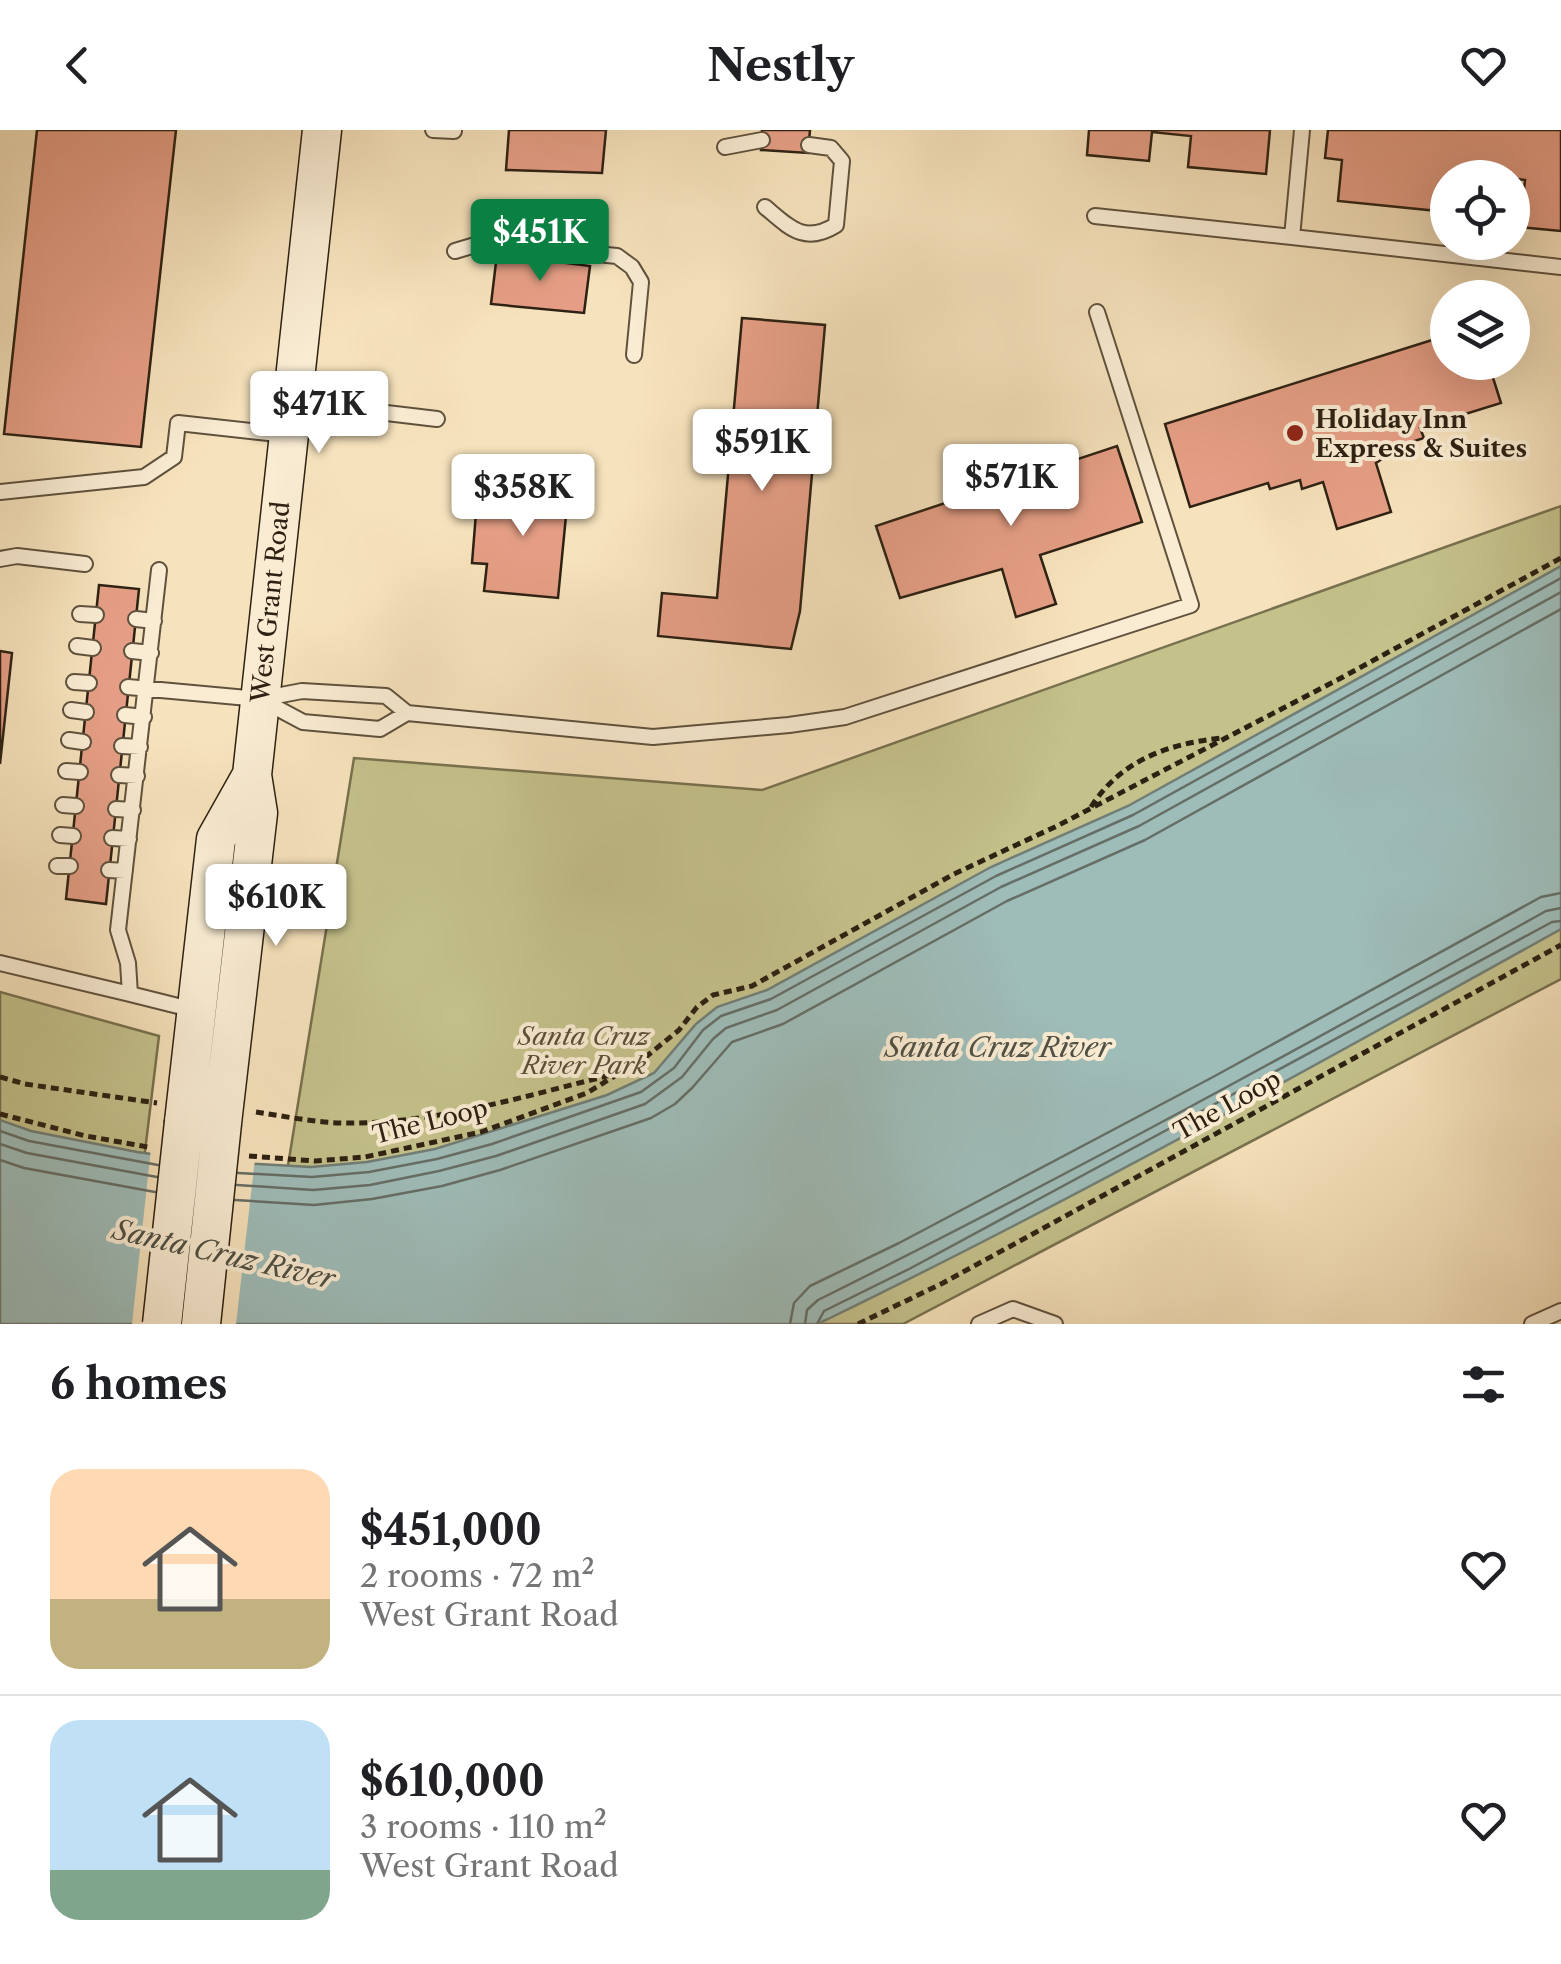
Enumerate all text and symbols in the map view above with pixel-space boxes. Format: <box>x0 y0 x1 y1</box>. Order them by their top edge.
text: Nestly <box>707 37 854 93</box>
icon: back <box>50 38 105 93</box>
icon: heart <box>1456 38 1511 93</box>
map controls <box>1430 160 1530 380</box>
button: locate <box>1430 160 1530 260</box>
pin: $451K <box>470 199 610 284</box>
text: $451K <box>493 212 587 251</box>
button: layers <box>1430 280 1530 380</box>
pin: $471K <box>249 371 389 456</box>
text: $471K <box>272 384 366 423</box>
place label: Holiday Inn Express & Suites <box>1315 404 1527 464</box>
pin: $591K <box>692 409 832 494</box>
text: $591K <box>715 422 809 461</box>
marker: Holiday Inn Express & Suites <box>1284 422 1306 444</box>
pin: $571K <box>941 444 1081 529</box>
pin: $358K <box>453 454 593 539</box>
text: $571K <box>965 457 1057 496</box>
text: $358K <box>474 467 572 506</box>
street label: West Grant Road <box>244 500 296 705</box>
pin: $610K <box>206 864 346 949</box>
text: $610K <box>227 877 325 916</box>
park label: Santa Cruz River Park <box>516 1021 652 1081</box>
water label: Santa Cruz River <box>883 1030 1113 1064</box>
street label: The Loop <box>1168 1063 1286 1147</box>
street label: The Loop <box>369 1092 491 1151</box>
water label: Santa Cruz River <box>108 1211 340 1296</box>
icon: filters <box>1456 1357 1511 1412</box>
text: 6 homes <box>50 1358 228 1410</box>
text: $451,000 <box>360 1504 542 1556</box>
icon: home <box>130 1509 250 1629</box>
icon: heart <box>1456 1542 1511 1597</box>
text: 2 rooms · 72 m² <box>360 1556 595 1595</box>
text: West Grant Road <box>360 1595 619 1634</box>
text: $610,000 <box>360 1755 545 1807</box>
icon: home <box>130 1760 250 1880</box>
icon: heart <box>1456 1793 1511 1848</box>
text: 3 rooms · 110 m² <box>360 1807 607 1846</box>
text: West Grant Road <box>360 1846 619 1885</box>

